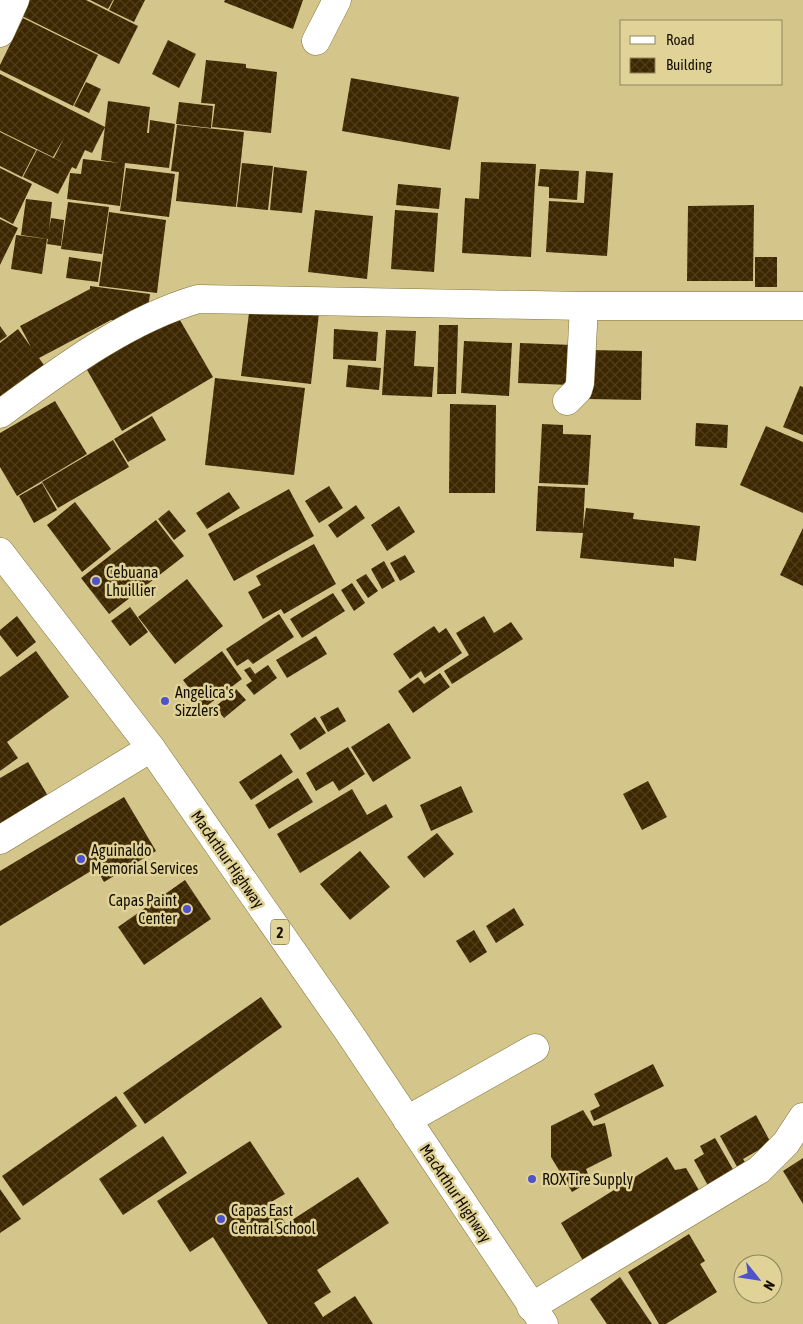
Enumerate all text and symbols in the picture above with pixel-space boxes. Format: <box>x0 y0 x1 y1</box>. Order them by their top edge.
legend <box>620 20 783 85</box>
text: Road <box>666 31 695 48</box>
text: Building <box>666 56 712 73</box>
place label: Cebuana Lhuillier <box>106 563 158 599</box>
marker: Cebuana Lhuillier <box>90 575 102 587</box>
place label: Angelica's Sizzlers <box>175 683 234 719</box>
marker: Angelica's Sizzlers <box>159 695 171 707</box>
street label: MacArthur Highway <box>187 807 268 912</box>
place label: Aguinaldo Memorial Services <box>91 841 198 877</box>
marker: Aguinaldo Memorial Services <box>75 853 87 865</box>
place label: Capas Paint Center <box>108 891 177 927</box>
marker: Capas Paint Center <box>181 903 193 915</box>
road number: 2 <box>271 920 289 944</box>
street label: MacArthur Highway <box>416 1140 496 1246</box>
place label: ROX Tire Supply <box>542 1170 634 1189</box>
marker: ROX Tire Supply <box>526 1173 538 1185</box>
place label: Capas East Central School <box>231 1201 317 1237</box>
marker: Capas East Central School <box>215 1213 227 1225</box>
north arrow <box>733 1254 783 1304</box>
text: N <box>760 1278 778 1293</box>

